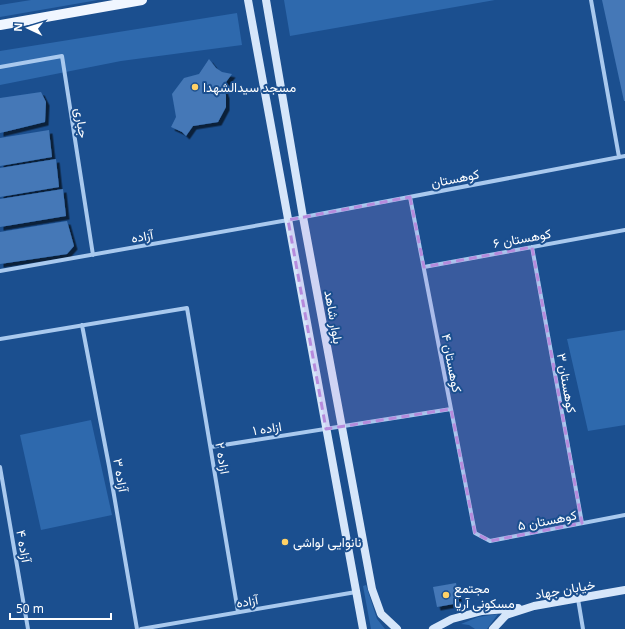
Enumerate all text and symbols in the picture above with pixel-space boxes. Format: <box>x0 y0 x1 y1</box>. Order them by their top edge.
north arrow <box>8 8 48 48</box>
text: N <box>10 22 25 32</box>
place label: مسجد سیدالشهدا <box>203 78 296 96</box>
marker: مسجد سیدالشهدا <box>190 82 200 92</box>
street label: جباری <box>71 107 93 140</box>
street label: کوهستان <box>429 164 481 191</box>
street label: کوهستان ۶ <box>492 224 553 252</box>
street label: آزاده <box>130 225 155 247</box>
street label: بلوار شاهد <box>320 289 348 345</box>
street label: کوهستان ۴ <box>437 332 467 394</box>
street label: کوهستان ۳ <box>553 352 581 415</box>
street label: ازاده ۱ <box>251 417 283 439</box>
street label: ازاده ۲ <box>211 441 235 475</box>
street label: آزاده ۳ <box>109 457 133 494</box>
street label: کوهستان ۵ <box>516 505 578 535</box>
street label: آزاده ۴ <box>12 528 36 565</box>
place label: نانوایی لواشی <box>293 533 362 551</box>
marker: نانوایی لواشی <box>280 537 290 547</box>
street label: خیابان جهاد <box>533 575 597 603</box>
place label: مجتمع مسکونی آریا <box>454 579 515 612</box>
street label: آزاده <box>235 590 260 612</box>
marker: مجتمع مسکونی آریا <box>441 590 451 600</box>
scale bar <box>10 595 111 621</box>
text: 50 m <box>16 600 44 617</box>

